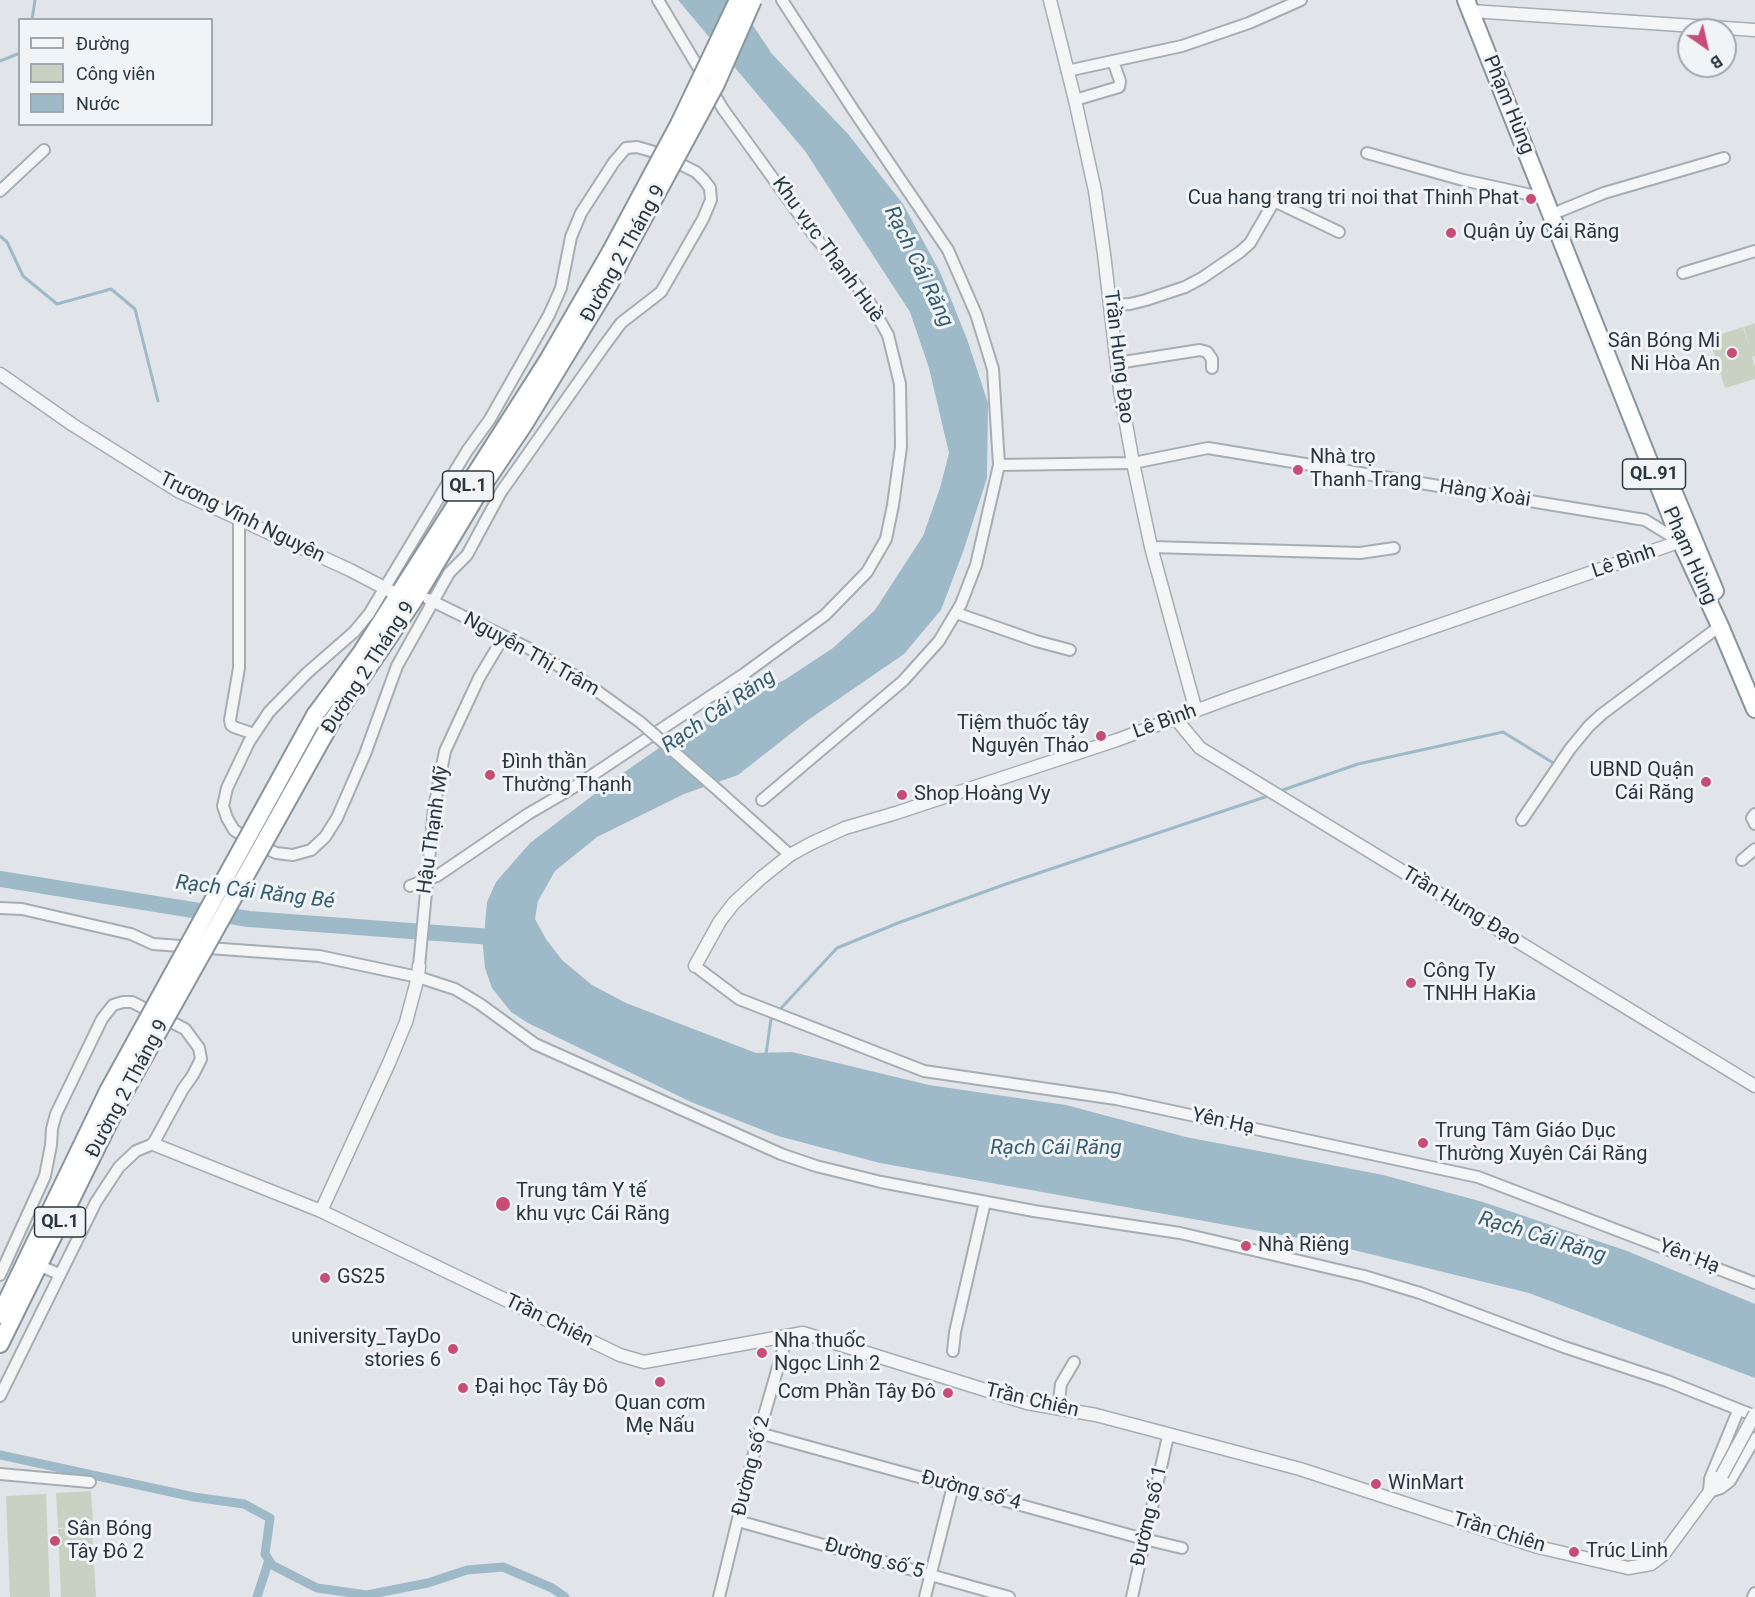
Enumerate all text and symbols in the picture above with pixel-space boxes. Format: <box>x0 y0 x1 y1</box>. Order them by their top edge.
legend <box>18 18 213 126</box>
north arrow <box>1677 18 1737 78</box>
text: Đường <box>76 33 130 54</box>
text: B <box>1707 51 1726 72</box>
street label: Phạm Hùng <box>1477 52 1539 158</box>
text: Công viên <box>76 63 155 84</box>
text: Nước <box>76 93 120 114</box>
street label: Khu vực Thạnh Huề <box>766 173 888 327</box>
street label: Đường 2 Tháng 9 <box>576 181 672 327</box>
place label: Cua hang trang tri noi that Thinh Phat <box>1188 187 1519 211</box>
marker: Cua hang trang tri noi that Thinh Phat <box>1524 192 1538 206</box>
water label: Rạch Cái Răng <box>878 202 958 332</box>
place label: Quận ủy Cái Răng <box>1463 221 1619 245</box>
marker: Quận ủy Cái Răng <box>1444 226 1458 240</box>
street label: Trần Hưng Đạo <box>1098 289 1138 425</box>
place label: Sân Bóng Mi Ni Hòa An <box>1608 330 1720 377</box>
marker: Sân Bóng Mi Ni Hòa An <box>1725 346 1739 360</box>
place label: Nhà trọ Thanh Trang <box>1310 446 1422 493</box>
road number: QL.91 <box>1622 459 1686 489</box>
marker: Nhà trọ Thanh Trang <box>1291 463 1305 477</box>
street label: Trương Vĩnh Nguyên <box>155 467 329 569</box>
road number: QL.1 <box>442 471 494 501</box>
street label: Hàng Xoài <box>1438 475 1532 513</box>
street label: Phạm Hùng <box>1657 503 1721 609</box>
street label: Lê Bình <box>1589 540 1659 584</box>
street label: Đường 2 Tháng 9 <box>317 597 421 739</box>
street label: Nguyễn Thị Trâm <box>459 608 603 702</box>
water label: Rạch Cái Răng <box>657 665 781 759</box>
street label: Lê Bình <box>1130 699 1200 745</box>
place label: Tiệm thuốc tây Nguyên Thảo <box>957 712 1089 759</box>
marker: Tiệm thuốc tây Nguyên Thảo <box>1094 729 1108 743</box>
place label: Đình thần Thường Thạnh <box>502 751 632 798</box>
place label: UBND Quận Cái Răng <box>1590 759 1694 806</box>
street label: Hậu Thạnh Mỹ <box>413 765 455 895</box>
marker: Đình thần Thường Thạnh <box>483 768 497 782</box>
marker: UBND Quận Cái Răng <box>1699 775 1713 789</box>
place label: Shop Hoàng Vy <box>914 783 1050 807</box>
marker: Shop Hoàng Vy <box>895 788 909 802</box>
street label: Trần Hưng Đạo <box>1397 862 1525 952</box>
water label: Rạch Cái Răng Bé <box>174 871 336 915</box>
place label: Công Ty TNHH HaKia <box>1423 960 1536 1007</box>
marker: Công Ty TNHH HaKia <box>1404 976 1418 990</box>
street label: Đường 2 Tháng 9 <box>81 1016 175 1162</box>
street label: Yên Hạ <box>1190 1104 1256 1140</box>
place label: Trung Tâm Giáo Dục Thường Xuyên Cái Răng <box>1435 1120 1648 1167</box>
water label: Rạch Cái Răng <box>990 1136 1122 1162</box>
marker: Trung Tâm Giáo Dục Thường Xuyên Cái Răng <box>1416 1136 1430 1150</box>
place label: Trung tâm Y tế khu vực Cái Răng <box>516 1180 670 1227</box>
marker: Trung tâm Y tế khu vực Cái Răng <box>494 1195 512 1213</box>
road number: QL.1 <box>34 1207 86 1237</box>
water label: Rạch Cái Răng <box>1475 1207 1609 1269</box>
place label: Nhà Riêng <box>1258 1234 1349 1258</box>
street label: Yên Hạ <box>1655 1234 1723 1280</box>
marker: Nhà Riêng <box>1239 1239 1253 1253</box>
place label: GS25 <box>337 1266 385 1290</box>
marker: GS25 <box>318 1271 332 1285</box>
street label: Trần Chiên <box>501 1289 597 1353</box>
place label: university_TayDo stories 6 <box>291 1326 441 1373</box>
place label: Nha thuốc Ngọc Linh 2 <box>774 1330 880 1377</box>
marker: university_TayDo stories 6 <box>446 1342 460 1356</box>
marker: Nha thuốc Ngọc Linh 2 <box>755 1346 769 1360</box>
marker: Quan cơm Mẹ Nấu <box>653 1375 667 1389</box>
place label: Đại học Tây Đô <box>475 1376 608 1400</box>
street label: Trần Chiên <box>983 1379 1081 1423</box>
marker: Đại học Tây Đô <box>456 1381 470 1395</box>
place label: Cơm Phần Tây Đô <box>778 1381 936 1405</box>
marker: Cơm Phần Tây Đô <box>941 1386 955 1400</box>
place label: Quan cơm Mẹ Nấu <box>614 1392 706 1439</box>
street label: Đường số 2 <box>728 1413 776 1519</box>
street label: Đường số 1 <box>1127 1463 1173 1569</box>
street label: Đường số 4 <box>918 1466 1024 1516</box>
place label: WinMart <box>1388 1472 1464 1496</box>
marker: WinMart <box>1369 1477 1383 1491</box>
street label: Trần Chiên <box>1450 1508 1548 1558</box>
place label: Sân Bóng Tây Đô 2 <box>67 1518 152 1565</box>
street label: Đường số 5 <box>821 1533 927 1585</box>
marker: Sân Bóng Tây Đô 2 <box>48 1534 62 1548</box>
place label: Trúc Linh <box>1586 1540 1668 1564</box>
marker: Trúc Linh <box>1567 1545 1581 1559</box>

